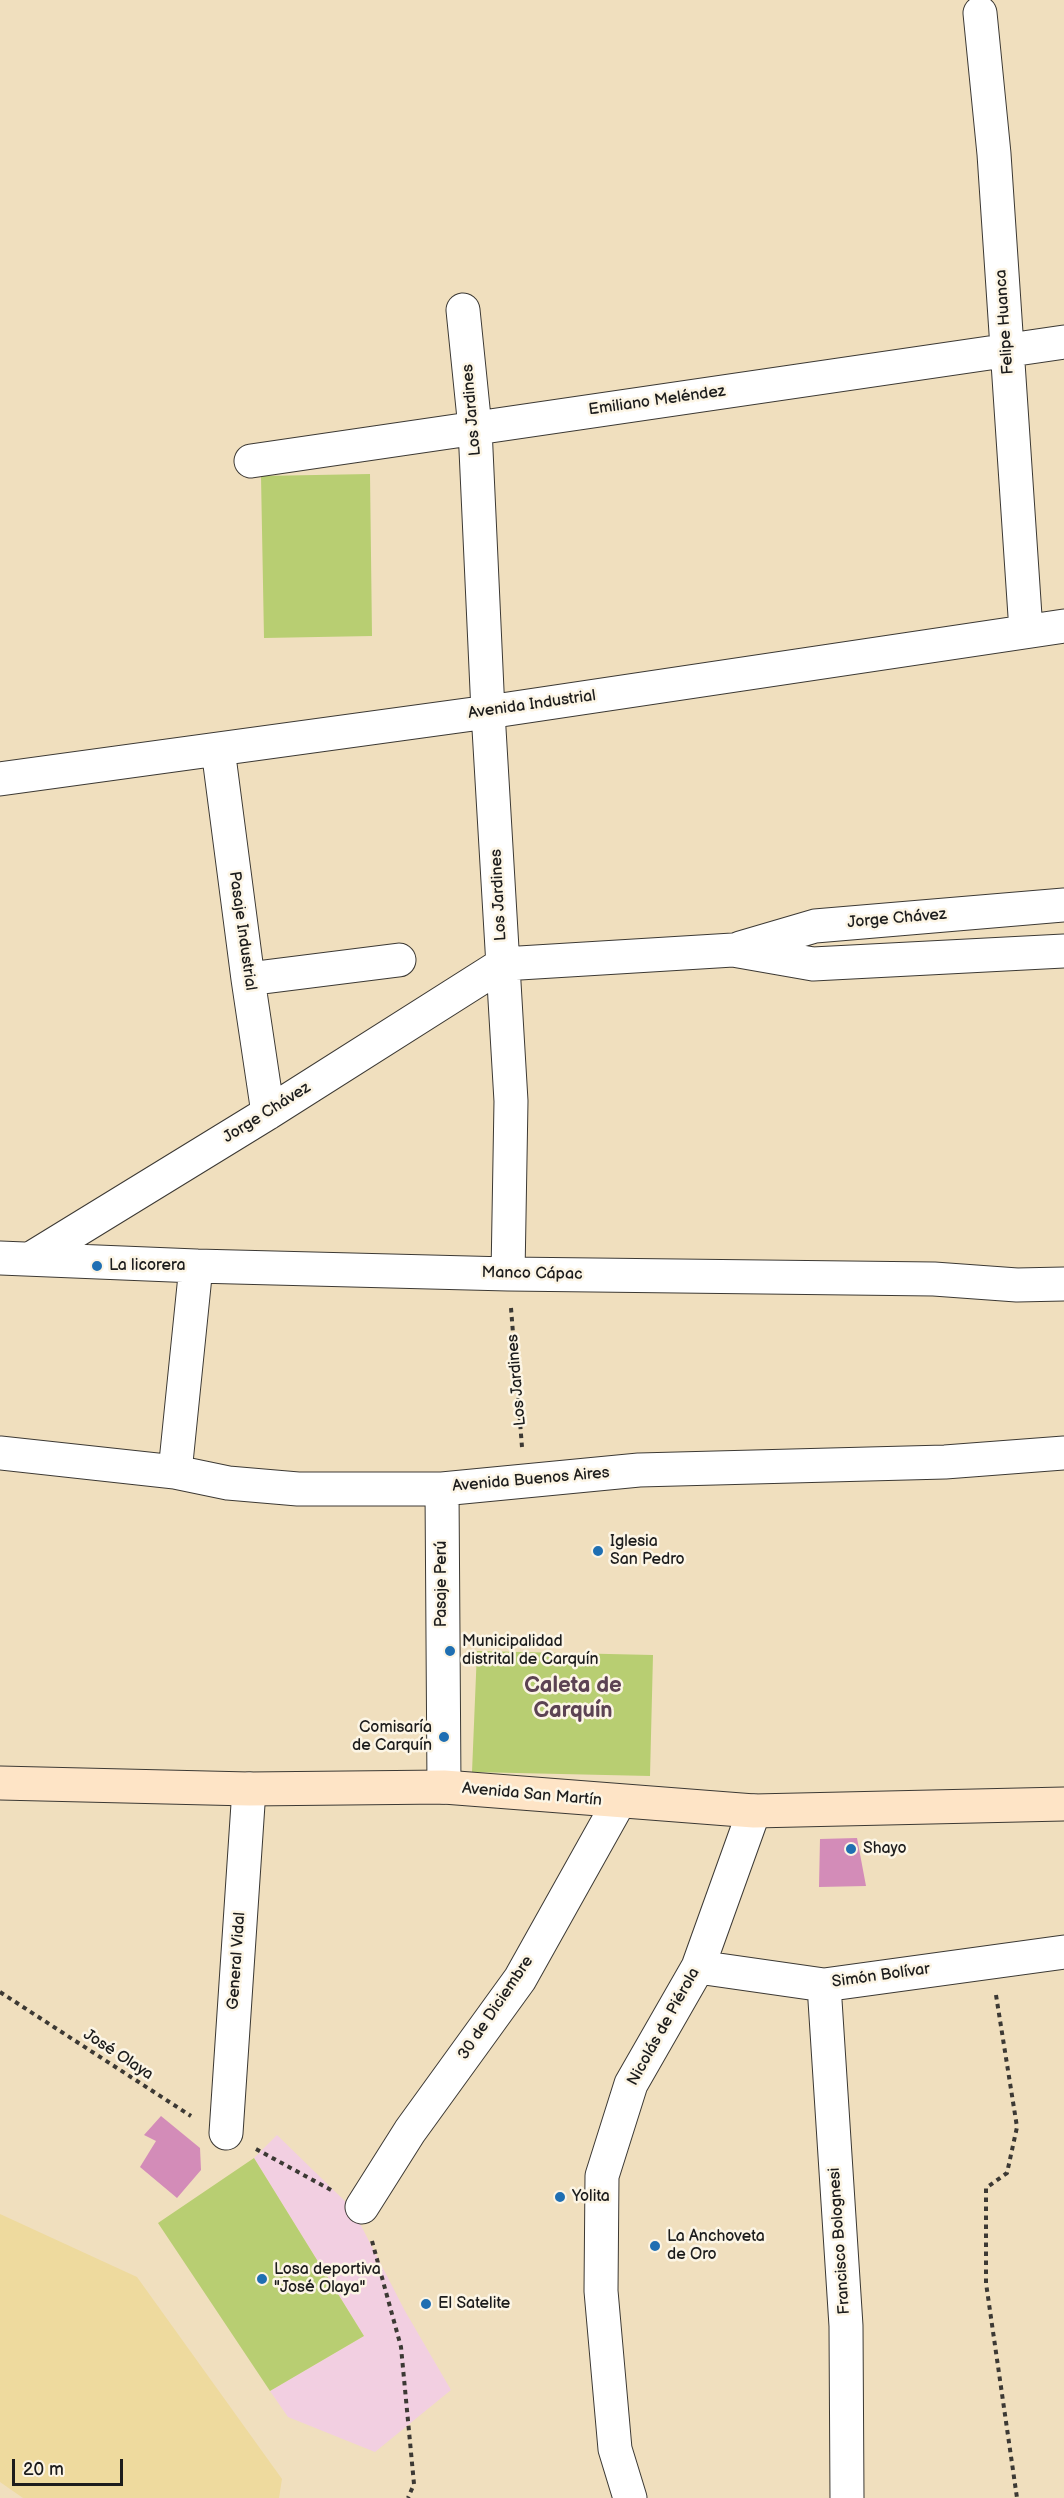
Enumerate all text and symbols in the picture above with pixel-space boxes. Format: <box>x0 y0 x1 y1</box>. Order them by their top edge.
street label: Felipe Huanca <box>992 269 1018 375</box>
street label: Los Jardines <box>458 363 486 457</box>
street label: Emiliano Meléndez <box>587 382 727 420</box>
street label: Avenida Industrial <box>467 687 597 723</box>
street label: Los Jardines <box>487 849 511 941</box>
street label: Pasaje Industrial <box>224 870 260 992</box>
street label: Jorge Chávez <box>847 905 947 933</box>
street label: Jorge Chávez <box>220 1078 314 1148</box>
place label: La licorera <box>109 1256 185 1276</box>
marker: La licorera <box>90 1259 104 1273</box>
street label: Manco Cápac <box>481 1264 583 1284</box>
street label: Los Jardines <box>503 1333 531 1427</box>
street label: Avenida Buenos Aires <box>452 1464 610 1496</box>
place label: Iglesia San Pedro <box>610 1532 685 1570</box>
street label: Pasaje Perú <box>432 1541 452 1627</box>
marker: Iglesia San Pedro <box>591 1544 605 1558</box>
place label: Municipalidad distrital de Carquín <box>462 1632 599 1670</box>
marker: Municipalidad distrital de Carquín <box>443 1644 457 1658</box>
district label: Caleta de Carquín <box>524 1673 622 1724</box>
place label: Comisaría de Carquín <box>352 1718 432 1756</box>
marker: Comisaría de Carquín <box>437 1730 451 1744</box>
street label: Avenida San Martín <box>461 1779 603 1811</box>
place label: Shayo <box>863 1839 906 1859</box>
marker: Shayo <box>844 1842 858 1856</box>
street label: General Vidal <box>224 1912 250 2010</box>
street label: 30 de Diciembre <box>454 1952 538 2064</box>
street label: Simón Bolívar <box>831 1960 931 1992</box>
street label: Nicolás de Piérola <box>624 1965 704 2089</box>
street label: José Olaya <box>79 2025 157 2085</box>
street label: Francisco Bolognesi <box>825 2167 855 2315</box>
place label: Yolita <box>572 2187 610 2207</box>
marker: Yolita <box>553 2190 567 2204</box>
place label: La Anchoveta de Oro <box>667 2227 765 2265</box>
marker: La Anchoveta de Oro <box>648 2239 662 2253</box>
place label: Losa deportiva "José Olaya" <box>274 2260 381 2298</box>
marker: Losa deportiva "José Olaya" <box>255 2272 269 2286</box>
place label: El Satelite <box>438 2294 510 2314</box>
marker: El Satelite <box>419 2297 433 2311</box>
scale bar <box>15 2447 126 2485</box>
text: 20 m <box>23 2459 64 2480</box>

